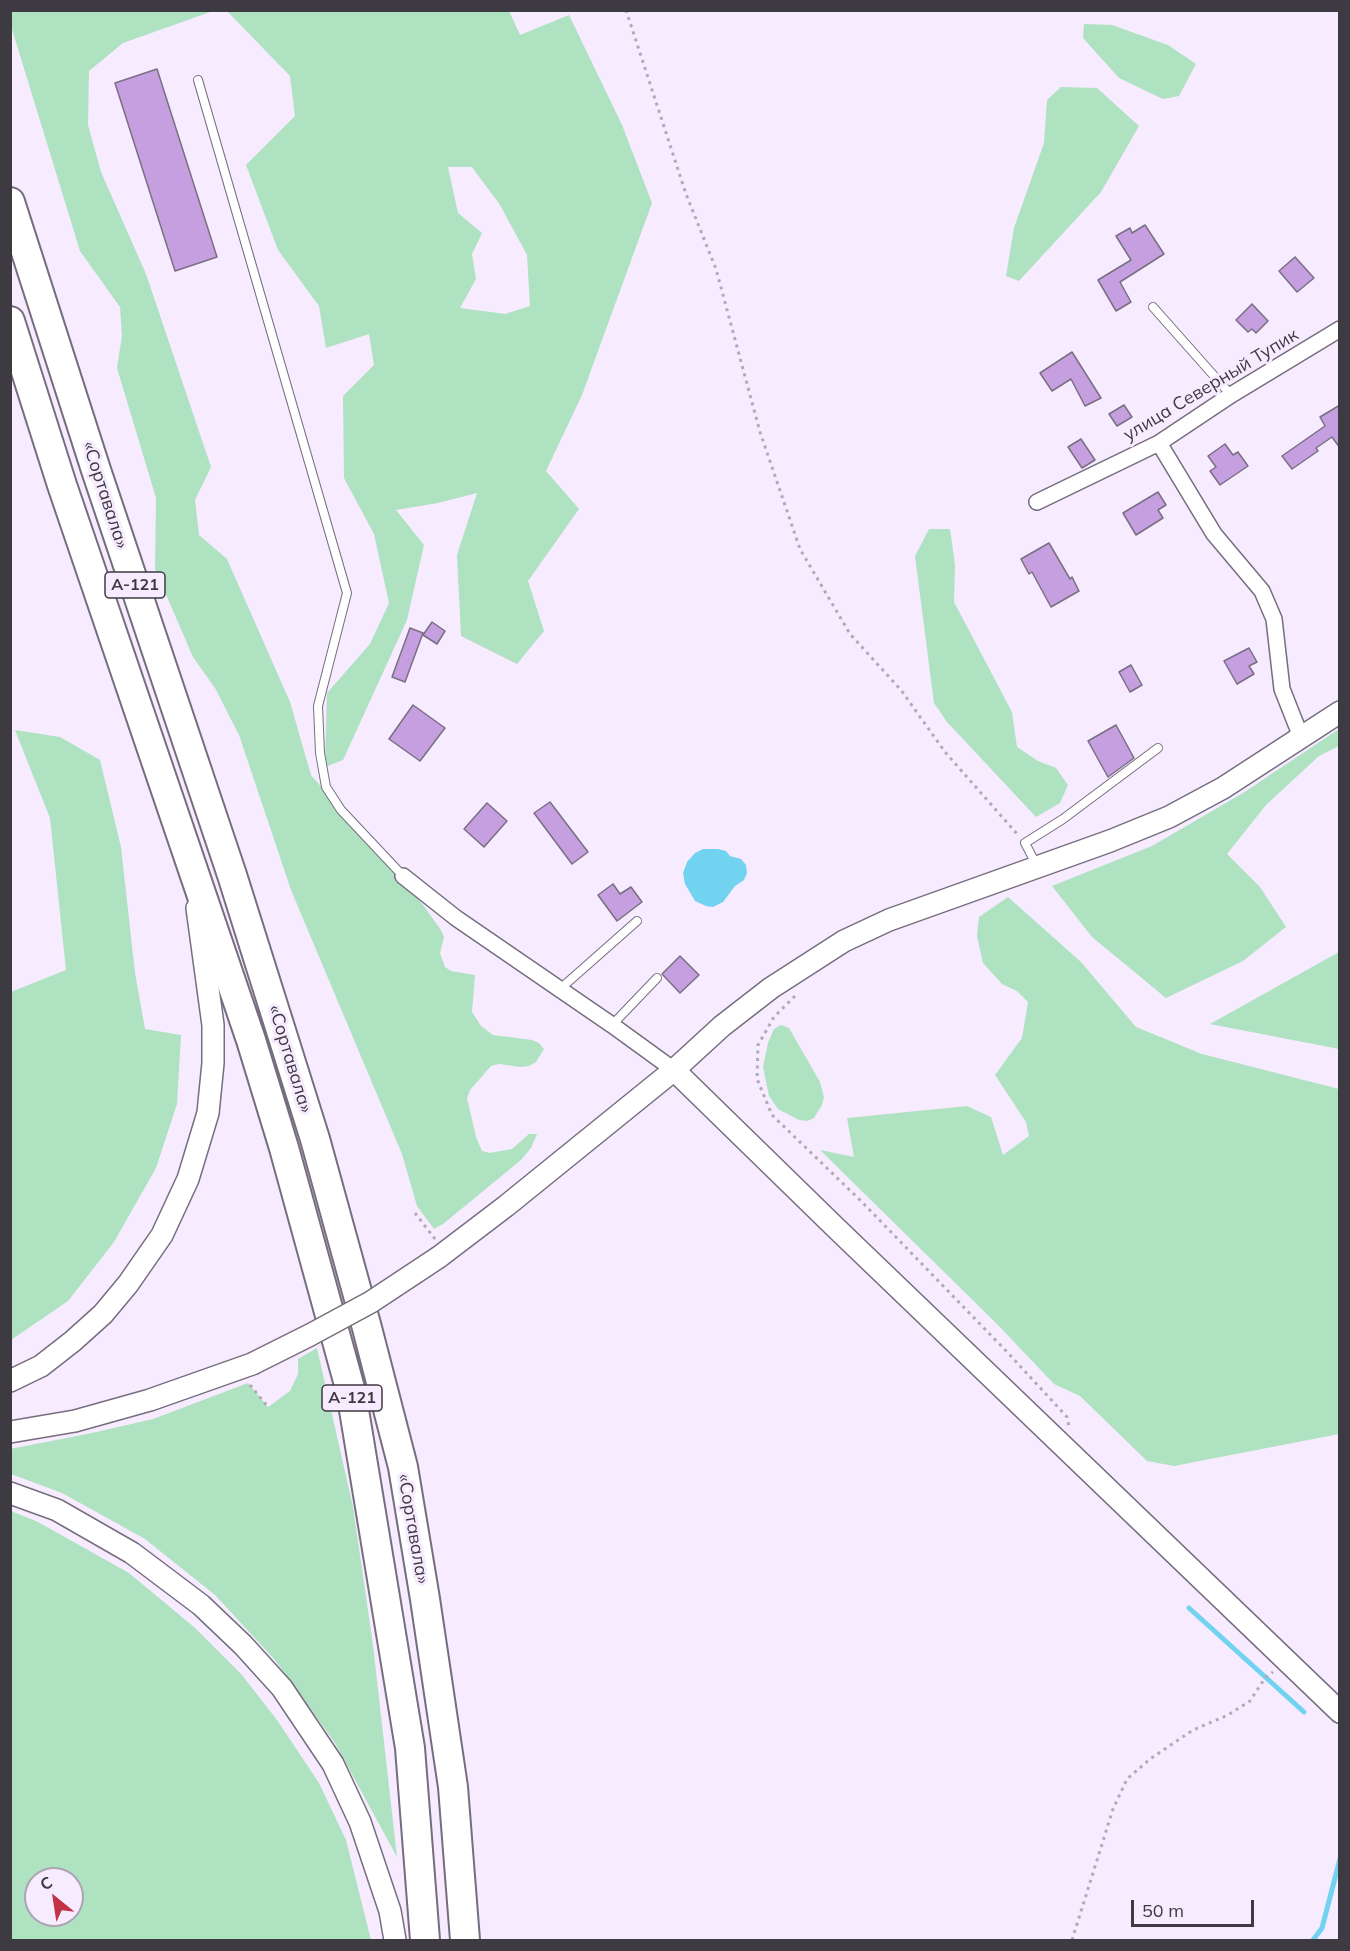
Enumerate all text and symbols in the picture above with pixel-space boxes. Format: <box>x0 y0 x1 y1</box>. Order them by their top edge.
street label: улица Северный Тупик <box>1120 324 1302 446</box>
street label: «Сортавала» <box>78 439 132 551</box>
road number: А-121 <box>105 572 165 598</box>
street label: «Сортавала» <box>263 1003 317 1115</box>
road number: А-121 <box>322 1385 382 1411</box>
street label: «Сортавала» <box>393 1472 433 1586</box>
north arrow <box>24 1867 84 1927</box>
text: С <box>36 1872 56 1895</box>
scale bar <box>1134 1888 1257 1926</box>
text: 50 m <box>1142 1899 1184 1922</box>

